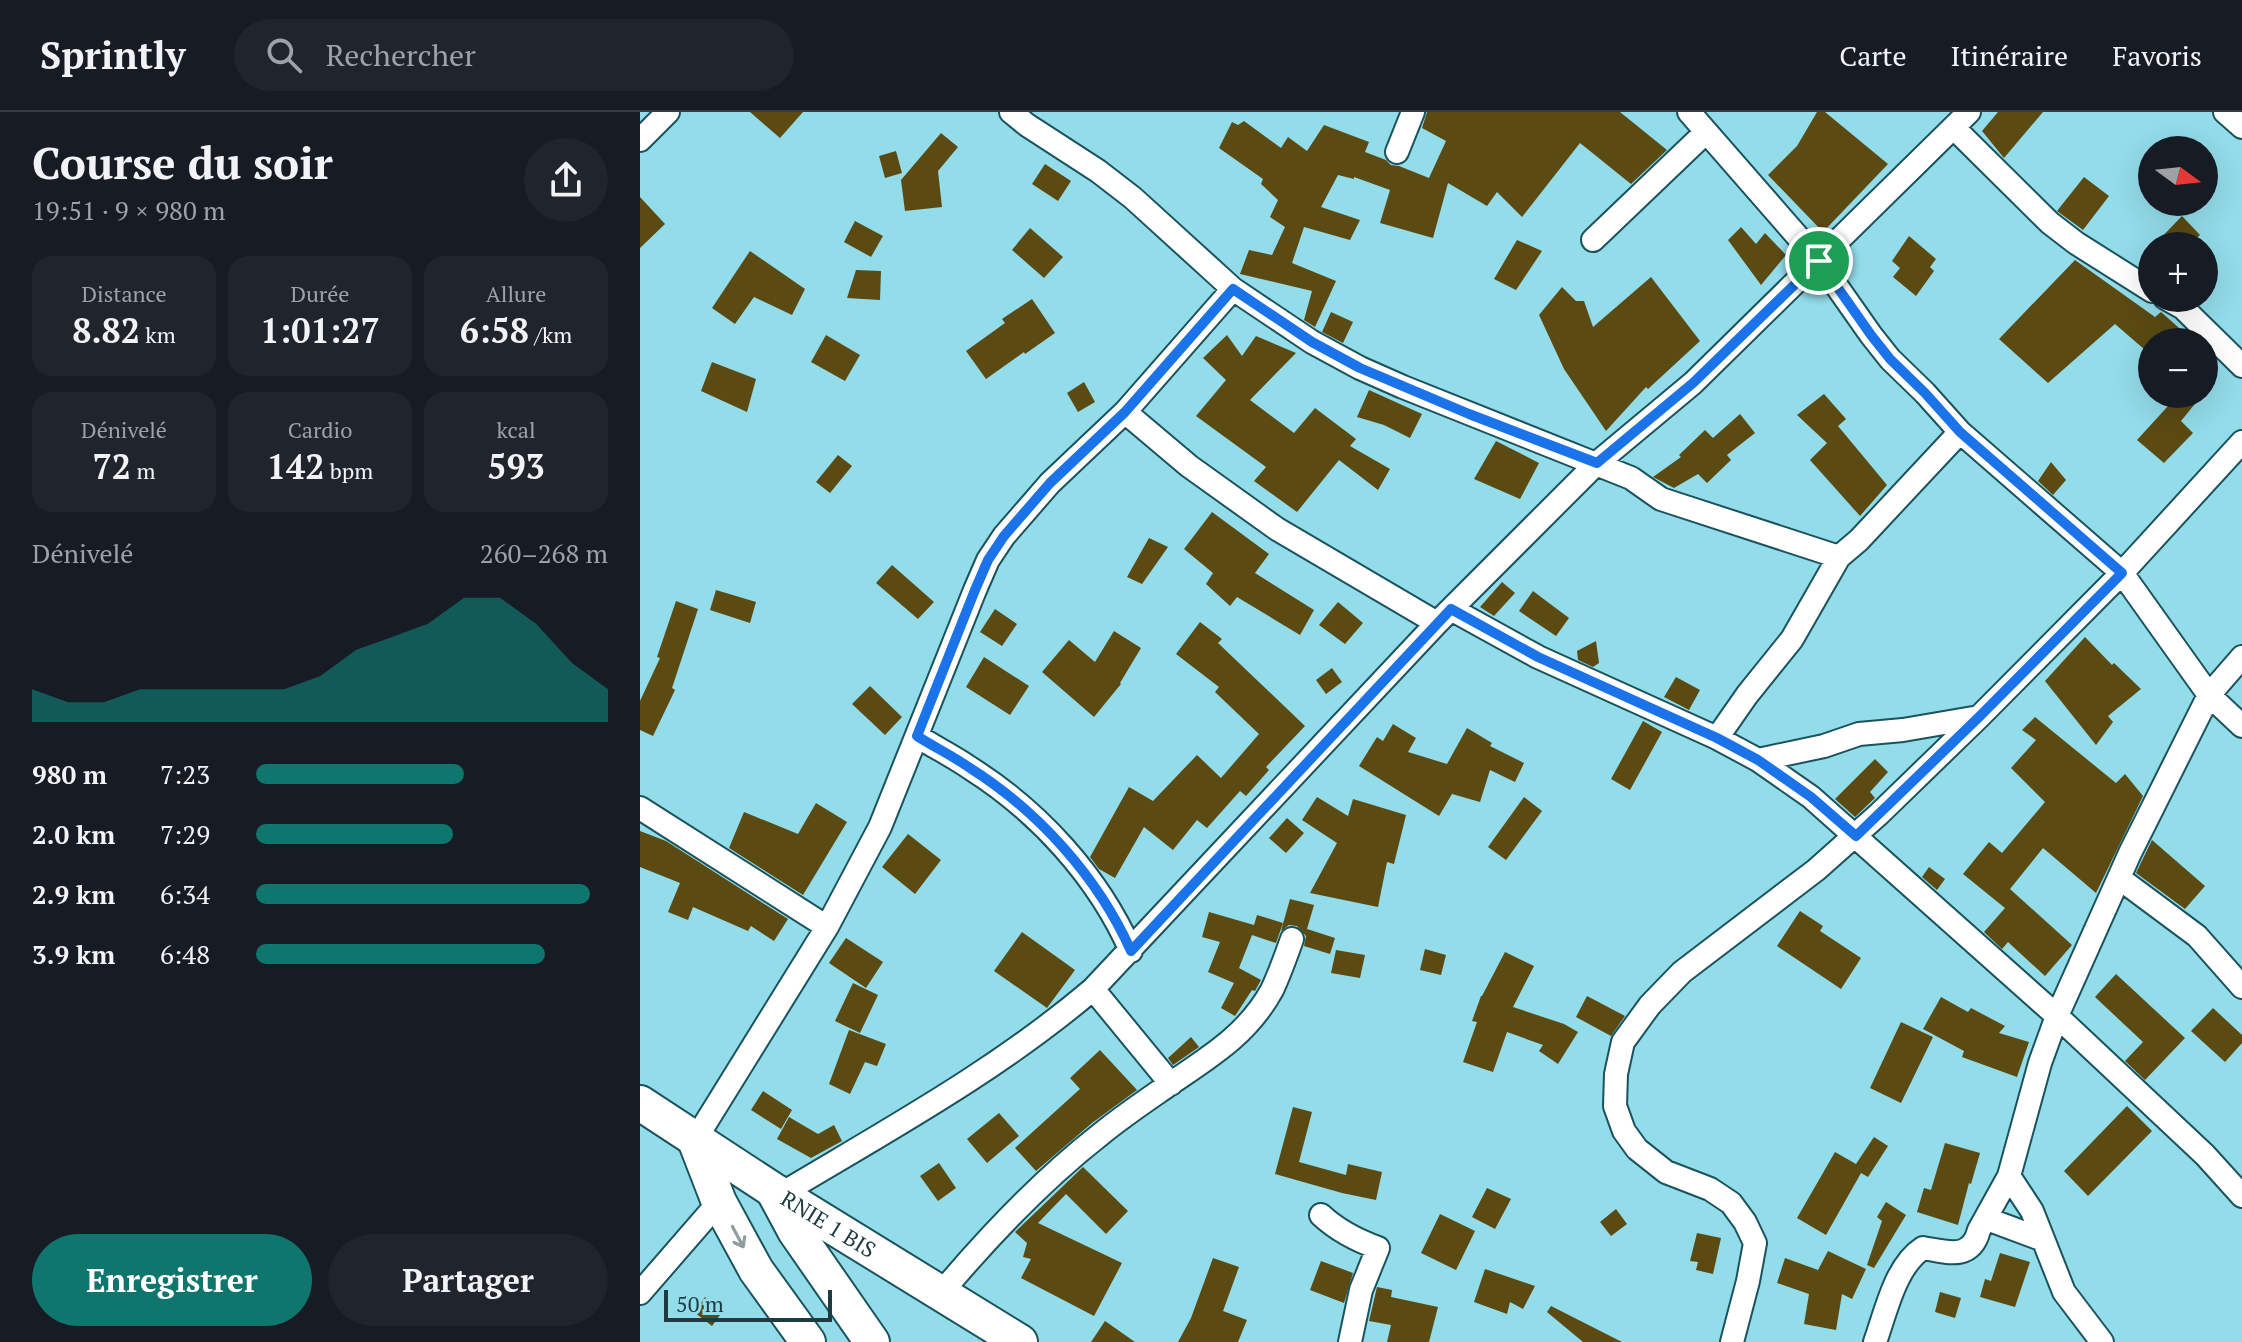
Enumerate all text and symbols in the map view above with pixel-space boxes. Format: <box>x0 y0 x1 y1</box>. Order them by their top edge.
search box <box>234 19 794 91</box>
text: Sprintly <box>40 30 186 80</box>
icon: search <box>262 33 306 77</box>
text: Rechercher <box>326 35 476 75</box>
text: Carte <box>1839 37 1907 74</box>
text: Itinéraire <box>1951 37 2068 74</box>
text: Favoris <box>2112 37 2202 74</box>
text: Course du soir <box>32 133 333 192</box>
north arrow <box>2138 136 2218 216</box>
map controls <box>2138 136 2218 408</box>
button: share <box>524 138 608 222</box>
text: 19:51 · 9 × 980 m <box>32 193 226 227</box>
pin <box>1785 227 1853 295</box>
button: + <box>2138 232 2218 312</box>
icon: arrive <box>1797 239 1841 283</box>
text: Distance <box>82 279 167 308</box>
text: Durée <box>291 279 349 308</box>
text: Allure <box>486 279 546 308</box>
text: 8.82 <box>72 308 140 353</box>
text: 1:01:27 <box>260 308 380 353</box>
text: 6:58 <box>460 308 529 353</box>
text: km <box>140 320 176 349</box>
text: /km <box>529 320 572 349</box>
button: − <box>2138 328 2218 408</box>
text: Dénivelé <box>81 415 167 444</box>
text: Cardio <box>288 415 352 444</box>
text: kcal <box>496 415 536 444</box>
text: 72 <box>93 444 131 489</box>
text: 142 <box>267 444 324 489</box>
text: 593 <box>487 444 545 489</box>
text: m <box>131 456 155 485</box>
text: bpm <box>324 456 373 485</box>
text: Dénivelé <box>32 536 133 570</box>
text: 260–268 m <box>480 536 608 570</box>
text: 980 m <box>32 757 107 791</box>
text: 7:23 <box>160 757 210 791</box>
text: 2.0 km <box>32 817 115 851</box>
text: 7:29 <box>160 817 210 851</box>
text: 2.9 km <box>32 877 115 911</box>
text: 6:34 <box>160 877 210 911</box>
text: 3.9 km <box>32 937 115 971</box>
text: 6:48 <box>160 937 210 971</box>
street label: RNIE 1 BIS <box>776 1183 882 1264</box>
one-way arrow <box>730 1225 746 1248</box>
button: Enregistrer <box>32 1234 312 1326</box>
button: Partager <box>328 1234 608 1326</box>
scale bar <box>664 1286 832 1322</box>
text: 50 m <box>676 1289 724 1318</box>

